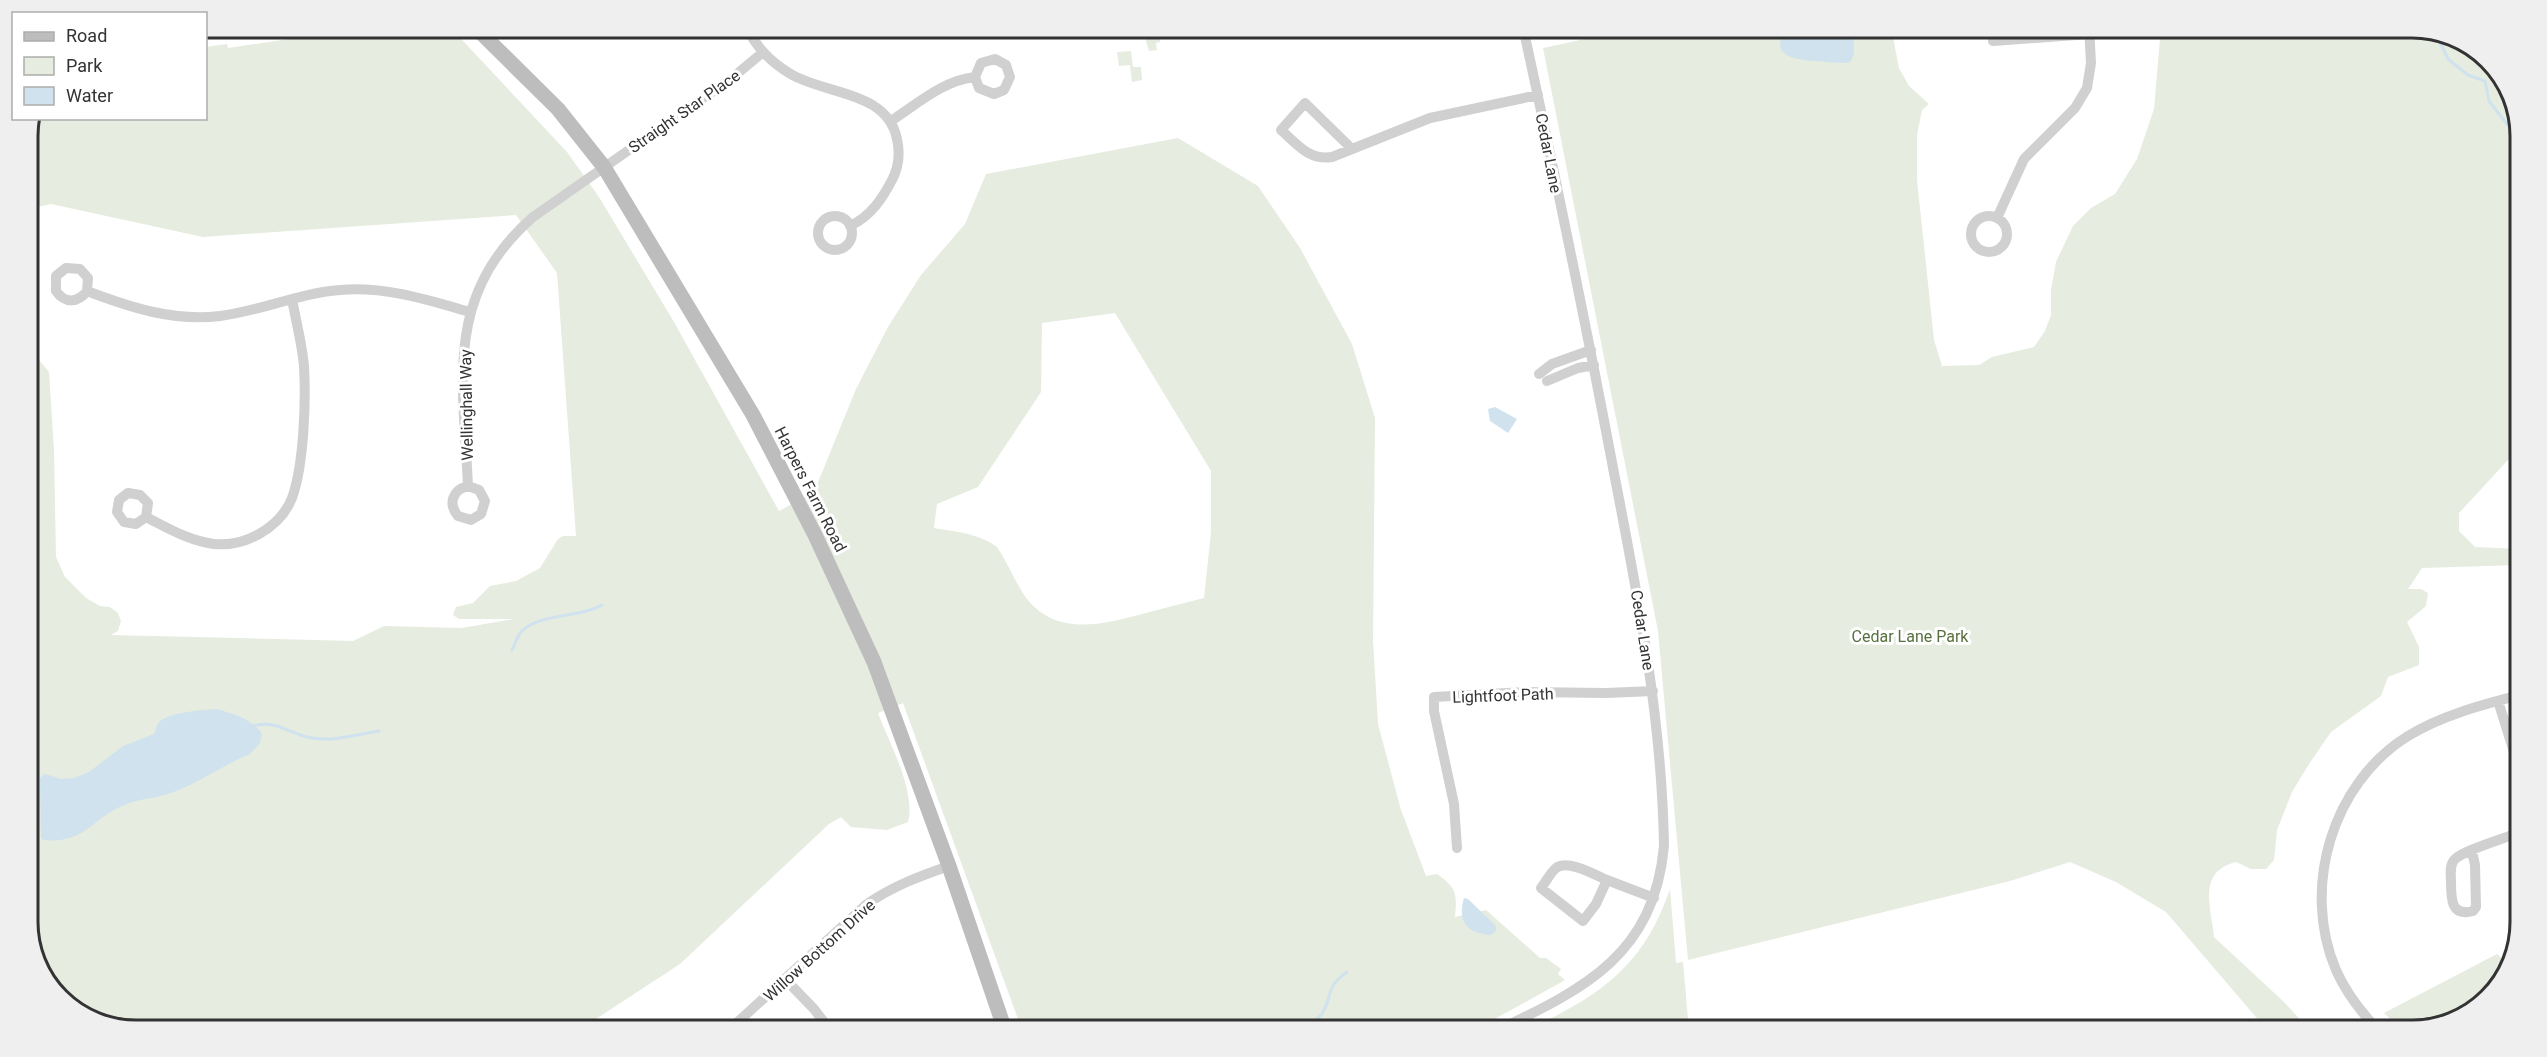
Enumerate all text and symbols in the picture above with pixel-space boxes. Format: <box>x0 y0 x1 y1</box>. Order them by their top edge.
legend <box>12 12 207 120</box>
text: Road <box>66 25 107 46</box>
text: Park <box>66 55 103 76</box>
street label: Straight Star Place <box>625 66 744 157</box>
text: Water <box>66 85 113 106</box>
street label: Cedar Lane <box>1531 112 1566 194</box>
street label: Wellinghall Way <box>456 349 477 461</box>
street label: Harpers Farm Road <box>771 423 850 555</box>
street label: Cedar Lane <box>1627 589 1658 671</box>
park label: Cedar Lane Park <box>1852 627 1969 646</box>
street label: Lightfoot Path <box>1452 684 1554 707</box>
street label: Willow Bottom Drive <box>760 895 879 1005</box>

